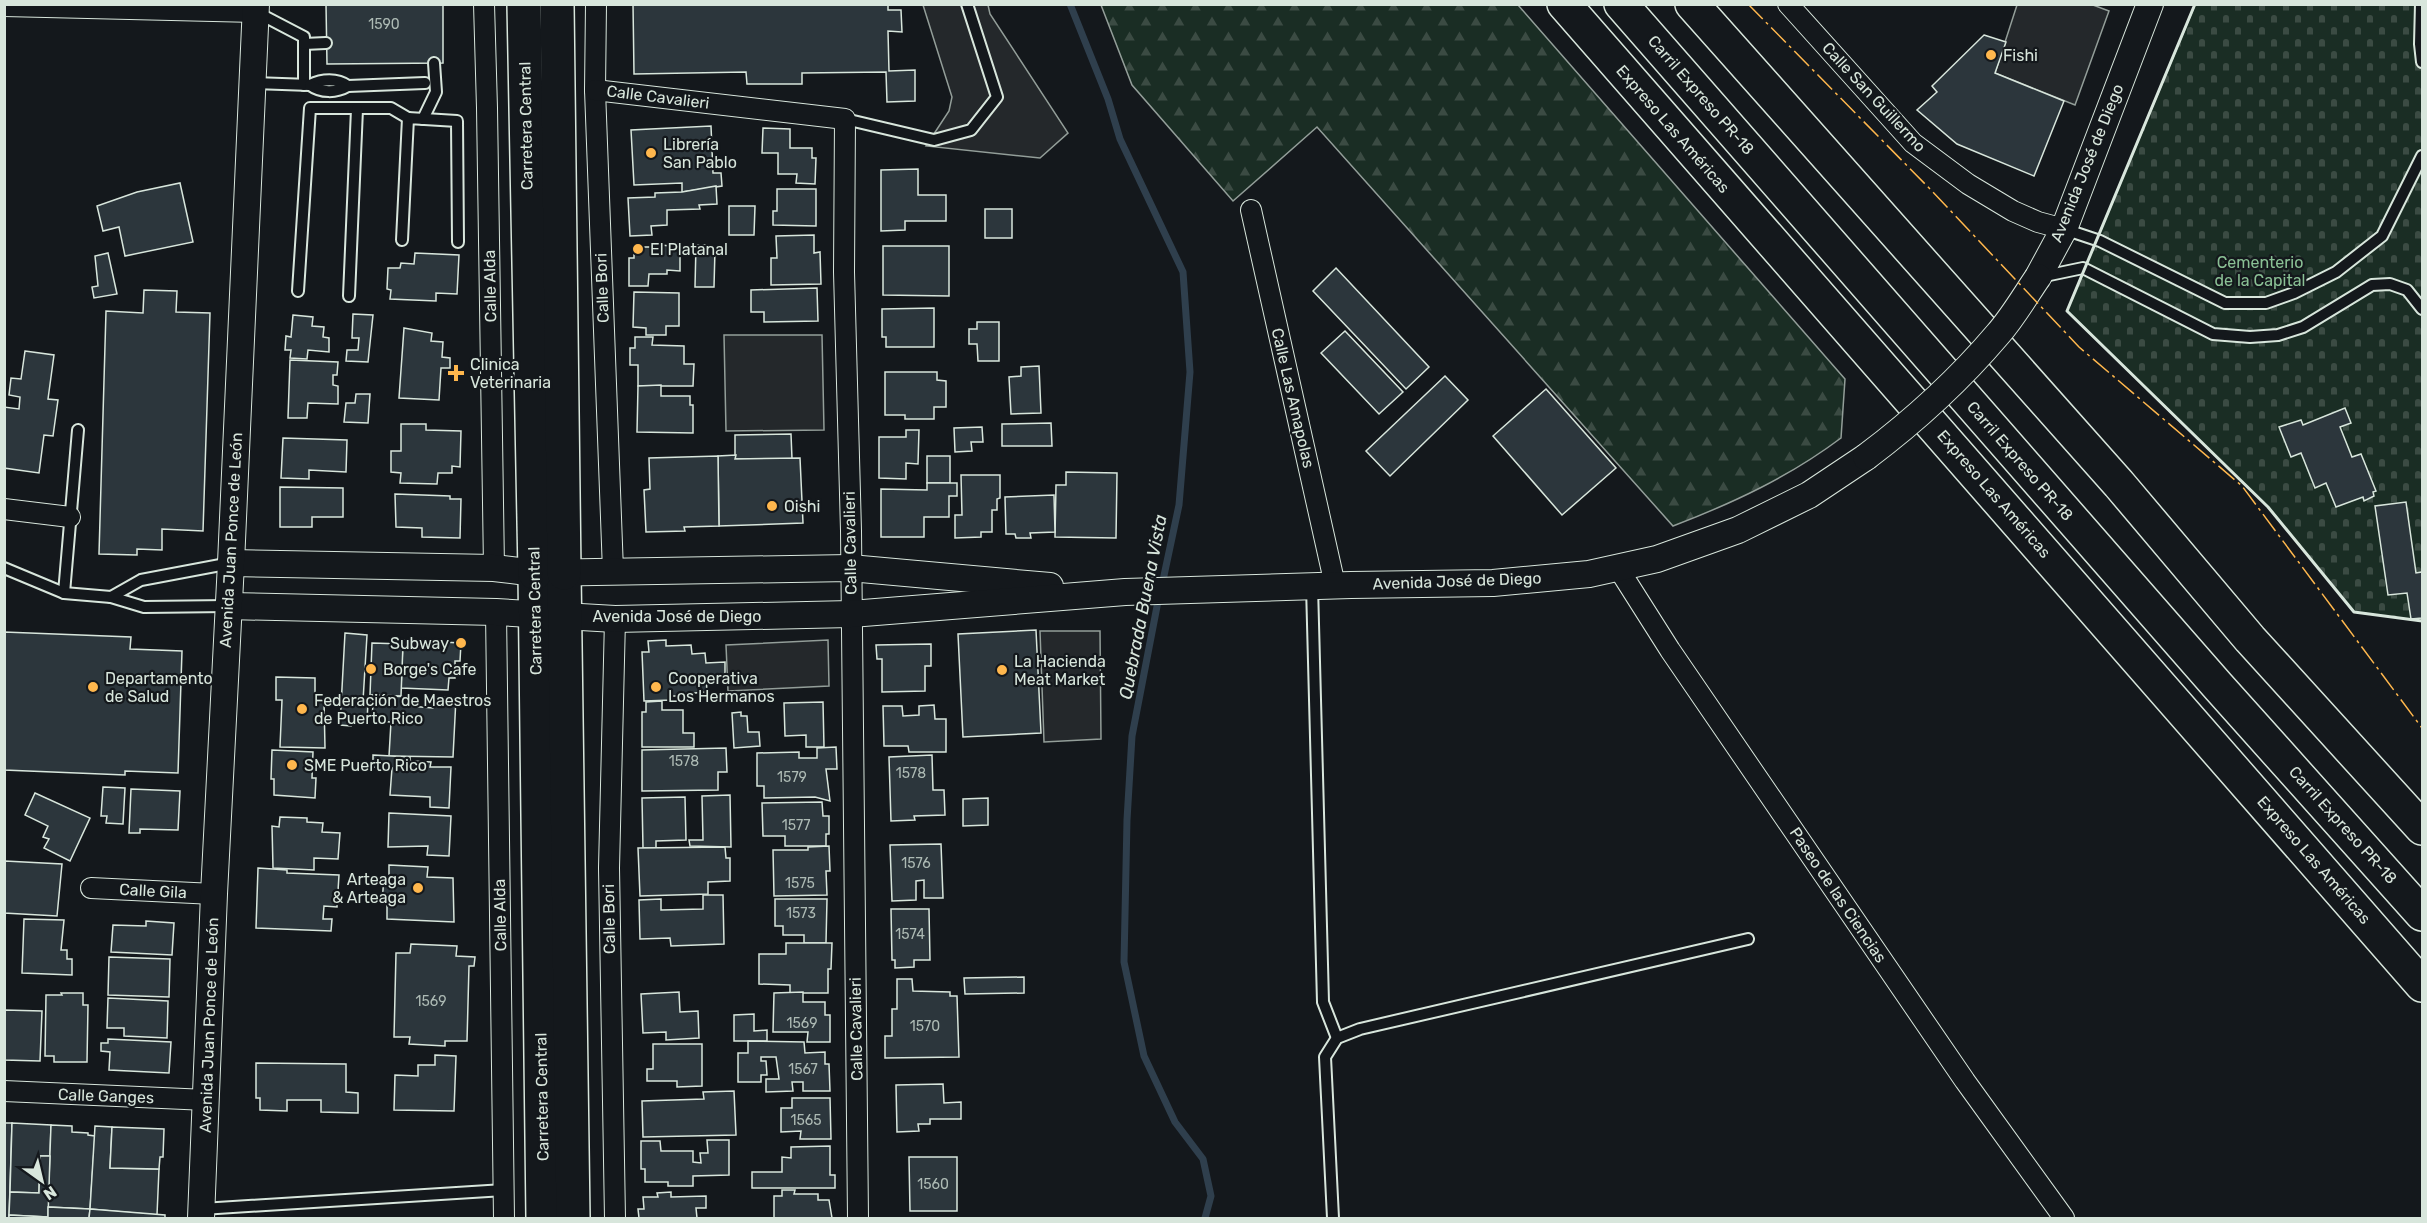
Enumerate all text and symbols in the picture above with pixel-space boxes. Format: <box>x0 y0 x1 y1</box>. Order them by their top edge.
house number: 1590 <box>368 16 400 33</box>
street label: Carril Expreso PR-18 <box>1644 31 1758 159</box>
street label: Calle San Guillermo <box>1818 38 1930 156</box>
place label: Fishi <box>2003 46 2038 65</box>
marker: Fishi <box>1984 48 1998 62</box>
street label: Expreso Las Américas <box>1612 61 1734 197</box>
street label: Carretera Central <box>515 62 537 190</box>
street label: Calle Cavalieri <box>605 81 711 113</box>
street label: Avenida José de Diego <box>2047 81 2127 245</box>
place label: Librería San Pablo <box>663 135 737 172</box>
marker: Librería San Pablo <box>644 146 658 160</box>
place label: El Platanal <box>650 240 728 259</box>
marker: El Platanal <box>631 242 645 256</box>
street label: Calle Alda <box>480 249 500 323</box>
street label: Calle Bori <box>591 253 613 323</box>
park label: Cementerio de la Capital <box>2215 253 2305 290</box>
street label: Calle Las Amapolas <box>1268 326 1318 470</box>
place label: Clinica Veterinaria <box>470 355 551 392</box>
marker: Clinica Veterinaria <box>447 364 465 382</box>
street label: Carril Expreso PR-18 <box>1963 397 2077 525</box>
street label: Expreso Las Américas <box>1933 426 2055 562</box>
street label: Avenida Juan Ponce de León <box>216 432 246 648</box>
street label: Calle Cavalieri <box>840 491 860 595</box>
place label: Oishi <box>784 497 820 516</box>
marker: Oishi <box>765 499 779 513</box>
water label: Quebrada Buena Vista <box>1114 512 1172 701</box>
street label: Carretera Central <box>524 547 546 675</box>
street label: Avenida José de Diego <box>1372 569 1542 593</box>
street label: Avenida José de Diego <box>593 607 761 626</box>
place label: Subway <box>390 634 449 653</box>
marker: Subway <box>454 636 468 650</box>
place label: La Hacienda Meat Market <box>1014 652 1106 689</box>
place label: Borge's Cafe <box>383 660 476 679</box>
marker: Borge's Cafe <box>364 662 378 676</box>
marker: La Hacienda Meat Market <box>995 663 1009 677</box>
place label: Departamento de Salud <box>105 669 213 706</box>
place label: Cooperativa Los Hermanos <box>668 669 775 706</box>
marker: Departamento de Salud <box>86 680 100 694</box>
marker: Cooperativa Los Hermanos <box>649 680 663 694</box>
place label: Federación de Maestros de Puerto Rico <box>314 691 491 728</box>
marker: Federación de Maestros de Puerto Rico <box>295 702 309 716</box>
house number: 1578 <box>669 753 699 770</box>
place label: SME Puerto Rico <box>304 756 427 775</box>
marker: SME Puerto Rico <box>285 758 299 772</box>
street label: Carril Expreso PR-18 <box>2285 762 2401 888</box>
house number: 1578 <box>896 765 926 782</box>
house number: 1579 <box>777 769 807 786</box>
street label: Expreso Las Américas <box>2253 792 2375 928</box>
house number: 1577 <box>782 817 810 834</box>
street label: Paseo de las Ciencias <box>1786 824 1890 966</box>
house number: 1576 <box>901 855 931 872</box>
place label: Arteaga & Arteaga <box>332 870 406 907</box>
house number: 1575 <box>785 875 815 892</box>
street label: Calle Alda <box>490 878 510 952</box>
street label: Calle Gila <box>119 880 187 902</box>
marker: Arteaga & Arteaga <box>411 881 425 895</box>
street label: Calle Bori <box>599 884 619 954</box>
house number: 1573 <box>786 905 816 922</box>
street label: Avenida Juan Ponce de León <box>196 917 222 1133</box>
house number: 1574 <box>895 926 925 943</box>
street label: Calle Cavalieri <box>846 977 866 1081</box>
house number: 1569 <box>415 993 447 1010</box>
house number: 1569 <box>786 1015 818 1032</box>
house number: 1570 <box>910 1018 940 1035</box>
street label: Carretera Central <box>531 1033 553 1161</box>
house number: 1567 <box>788 1061 818 1078</box>
street label: Calle Ganges <box>58 1085 154 1107</box>
house number: 1565 <box>790 1112 822 1129</box>
north arrow <box>12 1151 72 1211</box>
house number: 1560 <box>917 1176 949 1193</box>
text: N <box>40 1182 60 1204</box>

